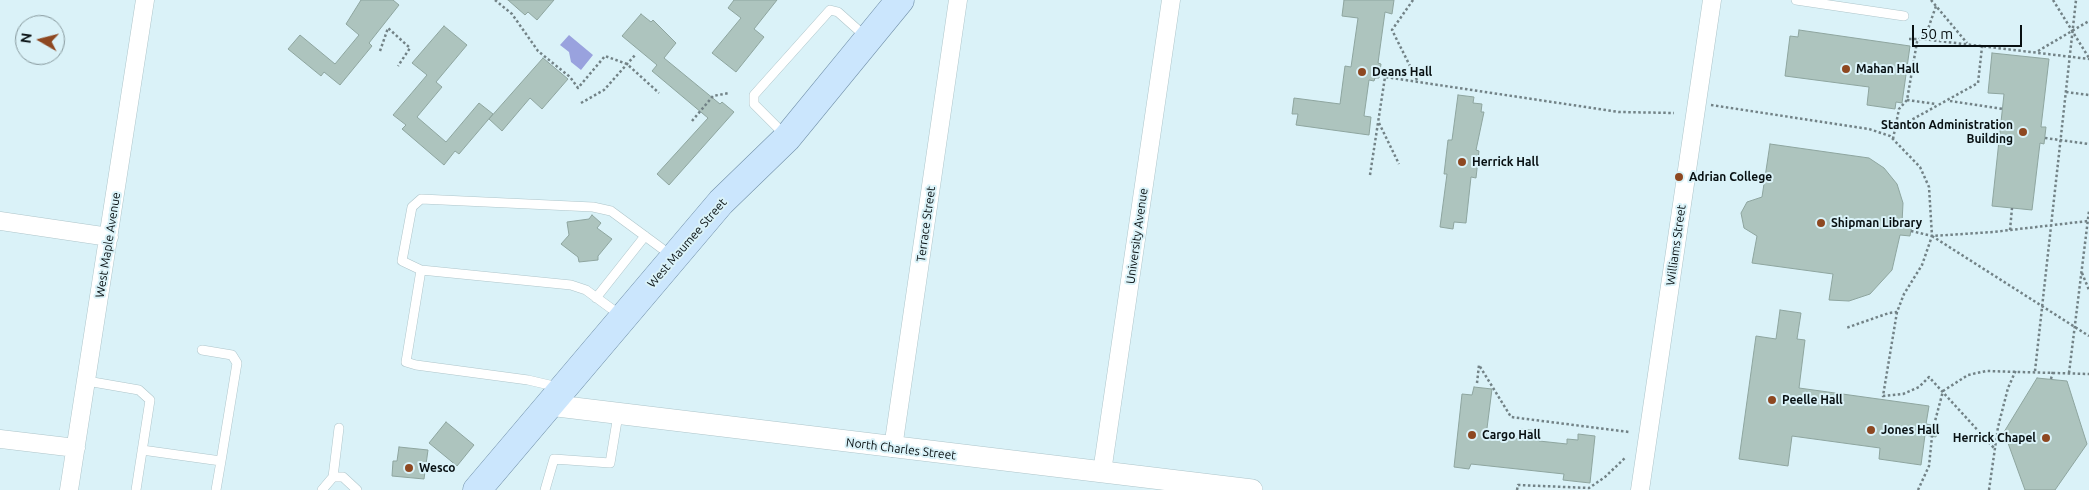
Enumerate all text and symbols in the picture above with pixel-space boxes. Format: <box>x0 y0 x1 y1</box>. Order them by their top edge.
north arrow <box>15 15 65 65</box>
scale bar <box>1914 15 2024 47</box>
text: 50 m <box>1920 25 1953 42</box>
text: N <box>17 32 35 44</box>
place label: Mahan Hall <box>1856 62 1919 76</box>
marker: Mahan Hall <box>1840 63 1852 75</box>
place label: Deans Hall <box>1372 65 1432 79</box>
marker: Deans Hall <box>1356 66 1368 78</box>
place label: Stanton Administration Building <box>1881 118 2013 146</box>
marker: Stanton Administration Building <box>2017 126 2029 138</box>
place label: Herrick Hall <box>1472 155 1539 169</box>
marker: Herrick Hall <box>1456 156 1468 168</box>
place label: Adrian College <box>1689 170 1772 184</box>
marker: Adrian College <box>1673 171 1685 183</box>
street label: Terrace Street <box>914 185 938 263</box>
street label: University Avenue <box>1123 187 1151 285</box>
street label: West Maple Avenue <box>93 191 123 299</box>
street label: West Maumee Street <box>644 195 730 291</box>
street label: Williams Street <box>1663 204 1689 286</box>
place label: Shipman Library <box>1831 216 1922 230</box>
marker: Shipman Library <box>1815 217 1827 229</box>
place label: Peelle Hall <box>1782 393 1843 407</box>
marker: Peelle Hall <box>1766 394 1778 406</box>
place label: Jones Hall <box>1881 423 1939 437</box>
marker: Jones Hall <box>1865 424 1877 436</box>
place label: Cargo Hall <box>1482 428 1541 442</box>
marker: Cargo Hall <box>1466 429 1478 441</box>
place label: Herrick Chapel <box>1953 431 2036 445</box>
marker: Herrick Chapel <box>2040 432 2052 444</box>
street label: North Charles Street <box>845 435 957 463</box>
place label: Wesco <box>419 461 455 475</box>
marker: Wesco <box>403 462 415 474</box>

